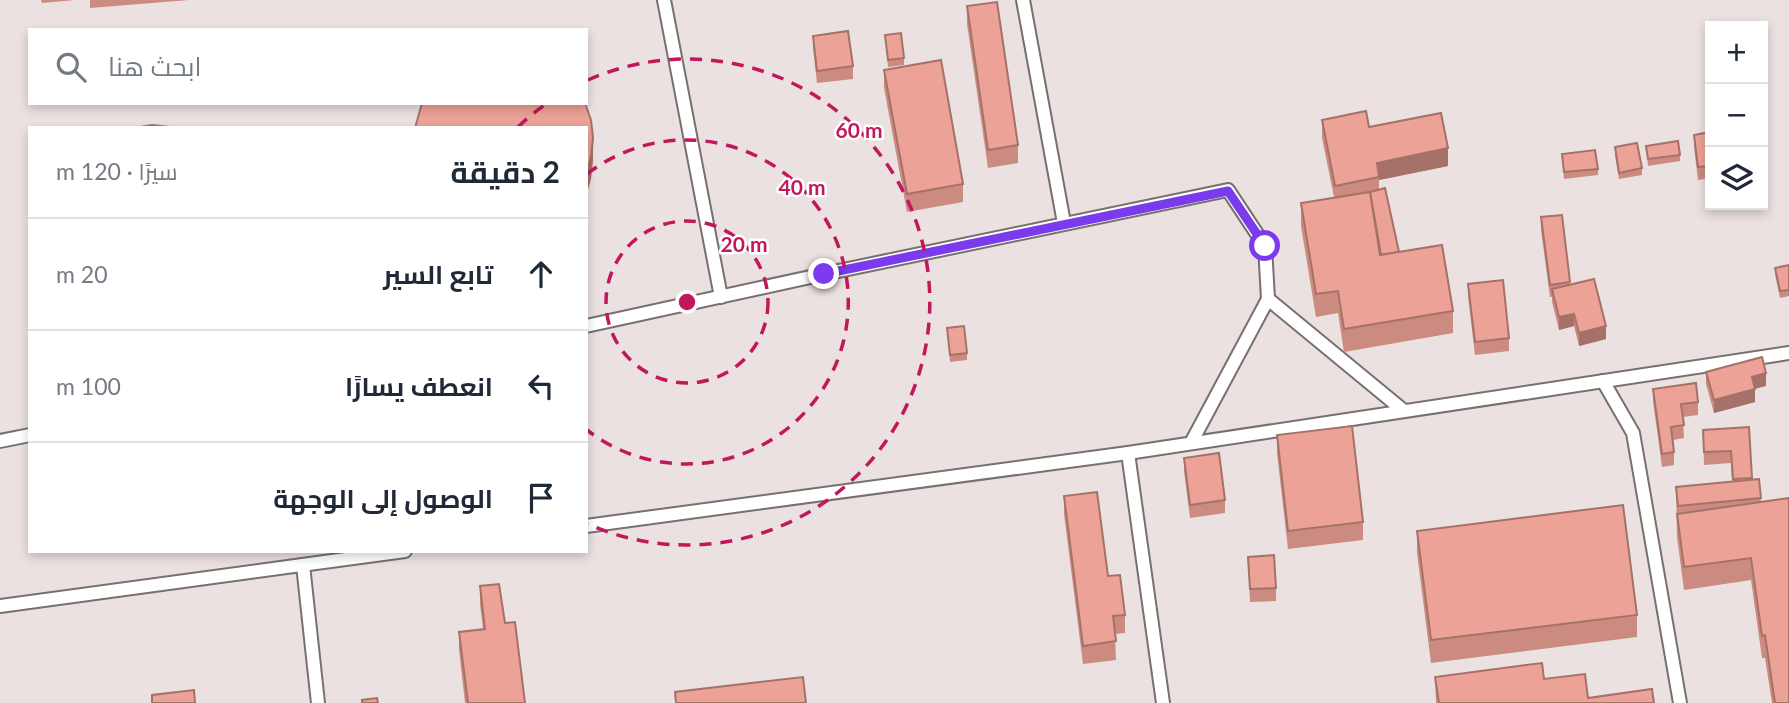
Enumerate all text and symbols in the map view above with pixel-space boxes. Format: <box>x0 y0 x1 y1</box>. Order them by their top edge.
map controls <box>1705 21 1768 210</box>
button: + <box>1705 21 1768 84</box>
search box <box>28 28 588 105</box>
icon: search <box>52 48 90 86</box>
text: ابحث هنا <box>108 50 202 82</box>
button: − <box>1705 84 1768 147</box>
text: 60 m <box>835 117 883 142</box>
button: layers <box>1705 147 1768 210</box>
text: 2 دقيقة <box>450 153 560 189</box>
text: سيرًا · 120 m <box>56 157 177 185</box>
text: 40 m <box>778 174 826 199</box>
route start <box>1249 230 1280 261</box>
text: 20 m <box>720 231 768 256</box>
icon: ahead <box>522 255 560 293</box>
text: تابع السير <box>383 258 493 290</box>
route end <box>808 258 839 289</box>
text: 20 m <box>56 260 108 288</box>
centre of rings <box>675 290 699 314</box>
icon: left <box>522 367 560 405</box>
text: انعطف يسارًا <box>345 370 493 402</box>
text: 100 m <box>56 372 121 400</box>
icon: arrive <box>522 479 560 517</box>
text: الوصول إلى الوجهة <box>273 482 493 514</box>

